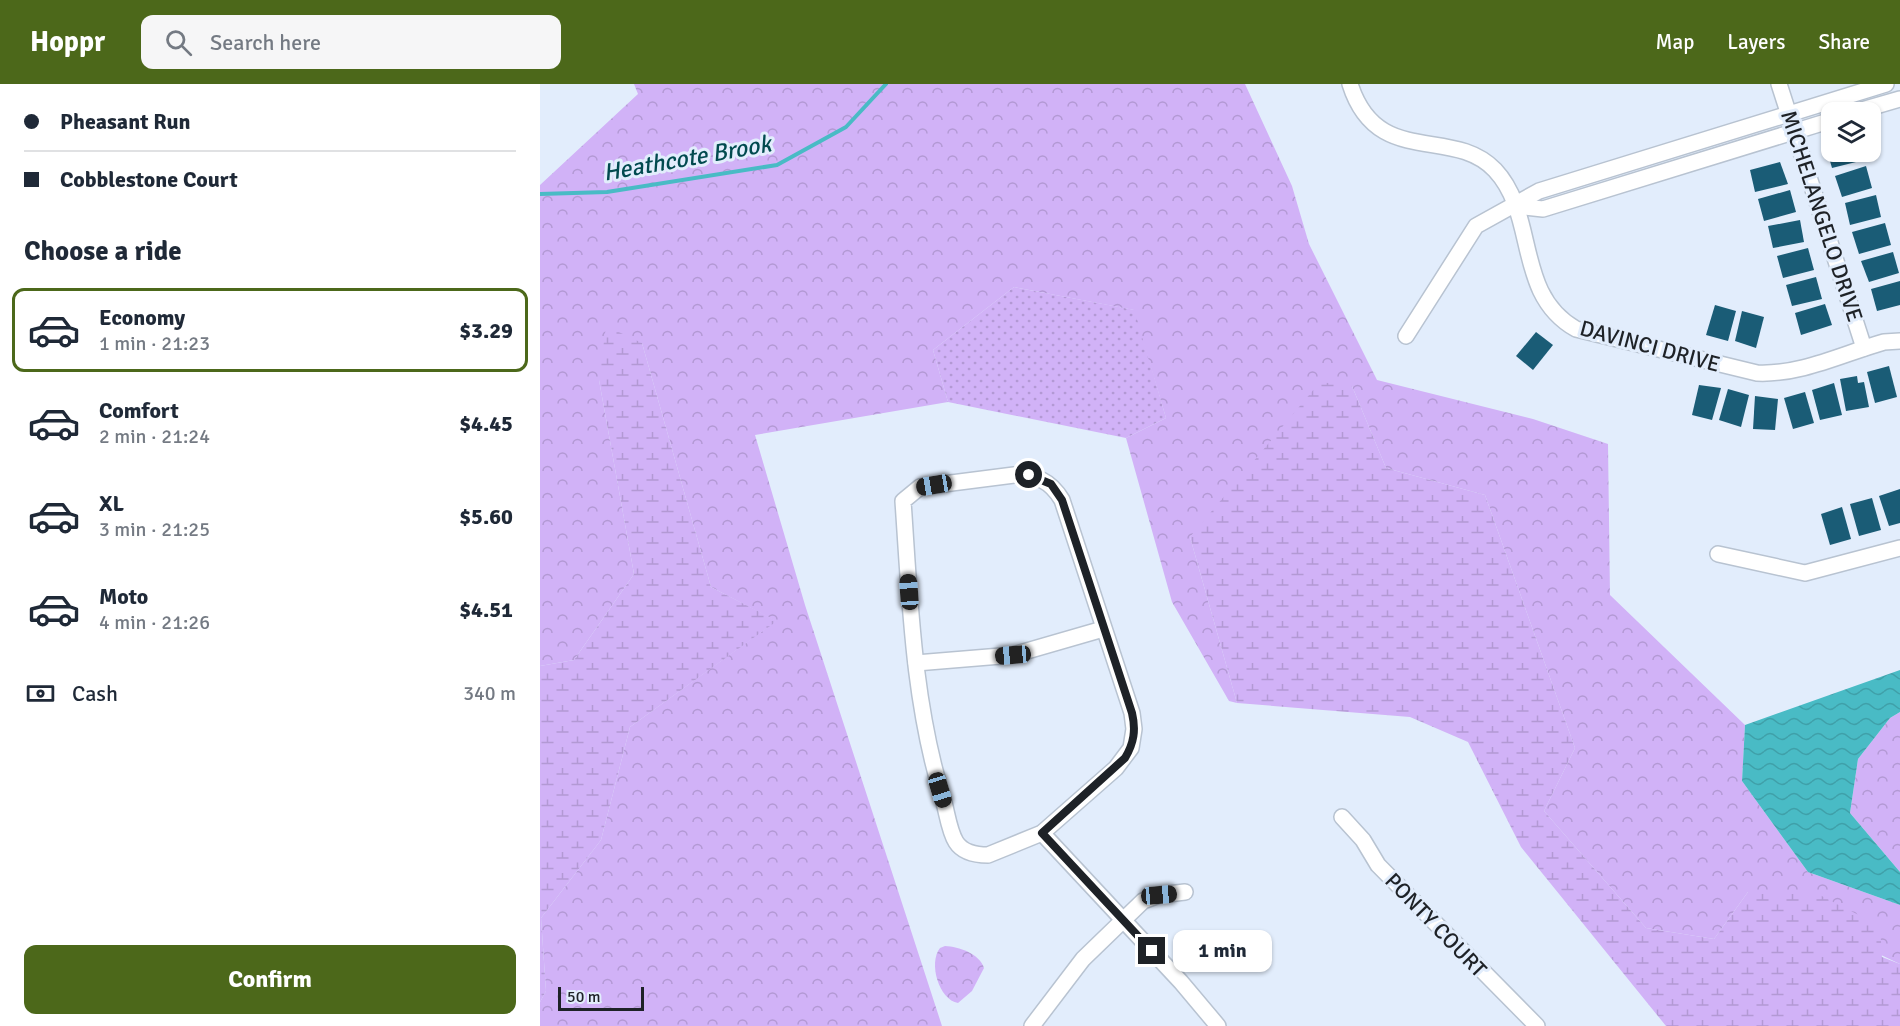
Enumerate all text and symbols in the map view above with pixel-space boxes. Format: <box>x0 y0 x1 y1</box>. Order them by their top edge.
search box <box>141 15 561 69</box>
text: Hoppr <box>30 25 105 59</box>
icon: search <box>162 26 195 59</box>
text: Search here <box>210 29 321 56</box>
text: Map <box>1656 29 1694 55</box>
text: Layers <box>1727 29 1785 55</box>
text: Share <box>1818 29 1870 55</box>
map controls <box>1821 102 1881 162</box>
button: layers <box>1821 102 1881 162</box>
street label: MICHELANGELO DRIVE <box>1775 107 1869 325</box>
text: Pheasant Run <box>60 108 191 135</box>
water label: Heathcote Brook <box>601 128 775 188</box>
text: Cobblestone Court <box>60 166 238 193</box>
text: Choose a ride <box>24 235 182 268</box>
icon: car <box>27 303 81 357</box>
text: Economy <box>99 304 185 331</box>
street label: DAVINCI DRIVE <box>1577 314 1723 378</box>
text: $3.29 <box>459 317 513 344</box>
text: 1 min · 21:23 <box>99 331 210 356</box>
icon: car <box>27 396 81 450</box>
text: Comfort <box>99 397 179 424</box>
text: $4.45 <box>459 410 513 437</box>
text: 2 min · 21:24 <box>99 424 210 449</box>
route start <box>1015 461 1042 488</box>
car <box>915 473 953 497</box>
icon: car <box>27 489 81 543</box>
text: XL <box>99 490 124 517</box>
text: $5.60 <box>459 503 513 530</box>
text: 3 min · 21:25 <box>99 517 210 542</box>
car <box>899 573 919 611</box>
icon: car <box>27 582 81 636</box>
text: Moto <box>99 583 148 610</box>
text: $4.51 <box>459 596 513 623</box>
text: 4 min · 21:26 <box>99 610 210 635</box>
car <box>994 644 1032 666</box>
icon: cash <box>24 677 57 710</box>
text: Cash <box>72 680 118 707</box>
text: 340 m <box>463 681 516 706</box>
car <box>926 770 954 810</box>
street label: PONTY COURT <box>1379 867 1493 983</box>
car <box>1140 884 1178 906</box>
callout: 1 min <box>1173 930 1272 972</box>
route end <box>1138 937 1165 964</box>
text: 1 min <box>1198 938 1247 963</box>
button: Confirm <box>24 945 516 1014</box>
scale bar <box>558 984 644 1012</box>
text: 50 m <box>567 987 601 1007</box>

